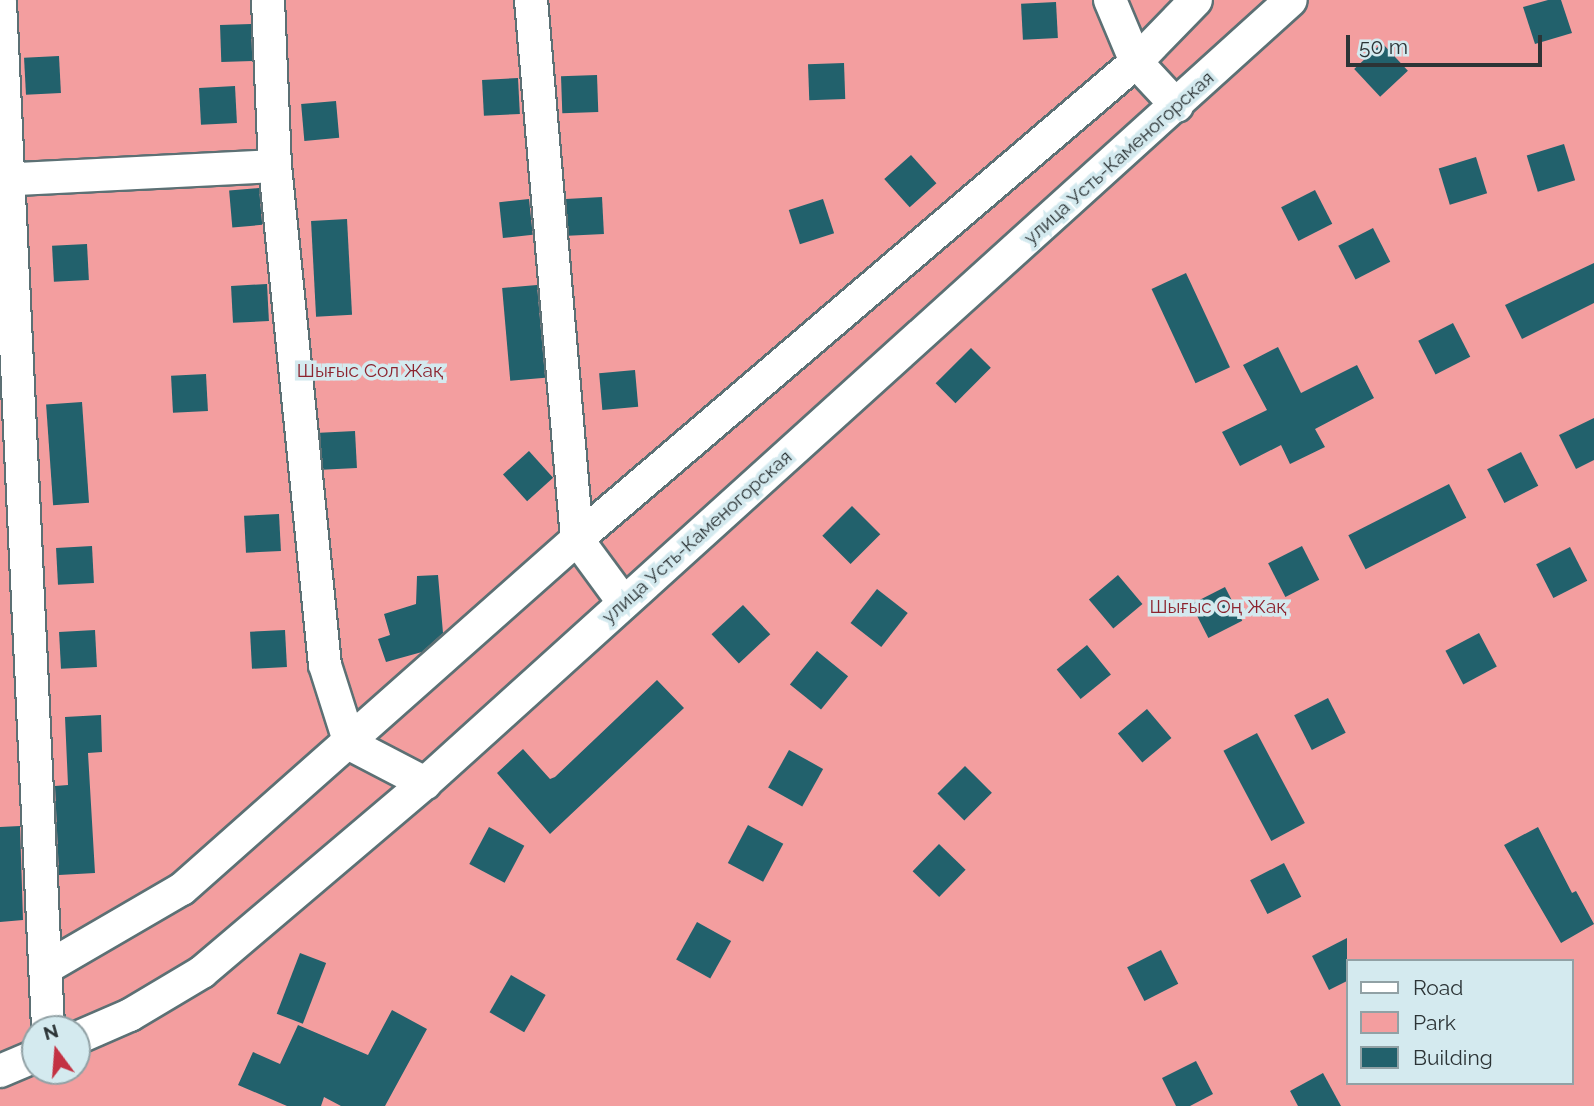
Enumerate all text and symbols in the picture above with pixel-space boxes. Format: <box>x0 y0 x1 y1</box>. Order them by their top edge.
scale bar <box>1349 21 1545 65</box>
text: 50 m <box>1359 34 1408 59</box>
street label: улица Усть-Каменогорская <box>1019 67 1219 249</box>
park label: Шығыс Сол Жақ <box>297 360 443 382</box>
street label: улица Усть-Каменогорская <box>597 446 797 628</box>
park label: Шығыс Оң Жақ <box>1150 596 1286 618</box>
legend <box>1346 959 1573 1085</box>
text: Road <box>1413 975 1463 1000</box>
text: Park <box>1413 1010 1456 1035</box>
north arrow <box>21 1015 91 1085</box>
text: N <box>41 1019 61 1044</box>
text: Building <box>1413 1045 1493 1070</box>

